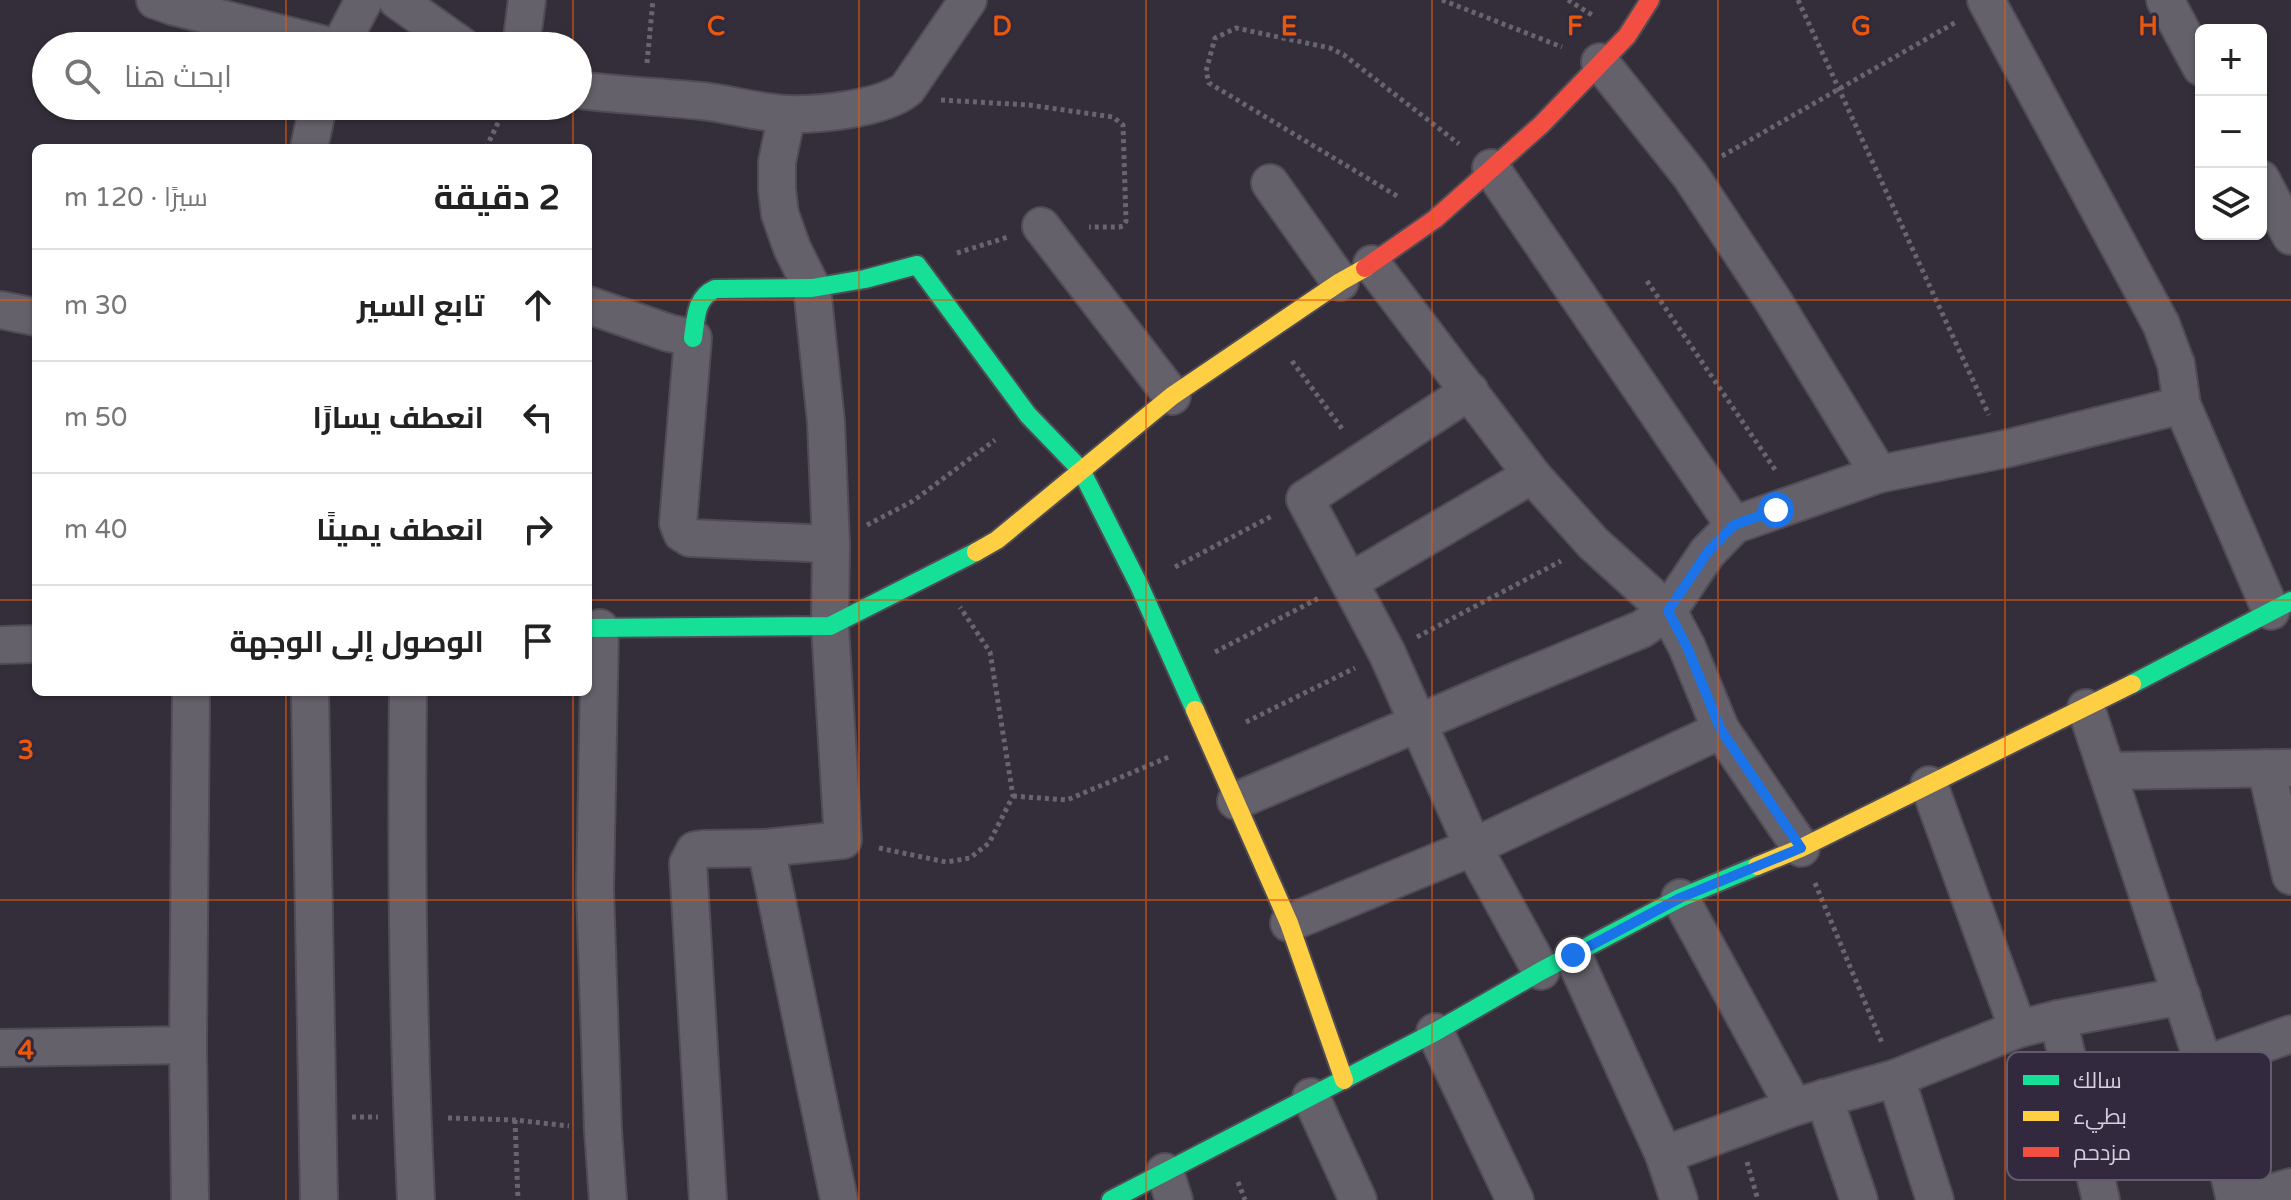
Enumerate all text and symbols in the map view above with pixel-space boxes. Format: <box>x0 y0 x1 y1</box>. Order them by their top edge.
text: C <box>707 11 725 42</box>
text: D <box>992 11 1012 42</box>
text: E <box>1281 11 1297 42</box>
text: F <box>1567 11 1583 42</box>
text: G <box>1851 11 1871 42</box>
text: H <box>2138 11 2158 42</box>
map controls <box>2195 24 2267 240</box>
button: + <box>2195 24 2267 96</box>
search box <box>32 32 592 120</box>
icon: search <box>60 54 104 98</box>
text: ابحث هنا <box>124 59 232 96</box>
button: − <box>2195 96 2267 168</box>
button: layers <box>2195 168 2267 240</box>
text: 2 دقيقة <box>434 178 560 219</box>
text: سيرًا · 120 m <box>64 182 208 213</box>
icon: ahead <box>516 283 560 327</box>
text: تابع السير <box>357 288 484 325</box>
text: 30 m <box>64 290 127 321</box>
icon: left <box>516 395 560 439</box>
text: انعطف يسارًا <box>313 400 484 437</box>
text: 50 m <box>64 402 127 433</box>
route start <box>1758 492 1794 528</box>
icon: right <box>516 507 560 551</box>
text: انعطف يمينًا <box>316 512 484 549</box>
text: 40 m <box>64 514 127 545</box>
icon: arrive <box>516 619 560 663</box>
text: الوصول إلى الوجهة <box>229 624 484 661</box>
text: 3 <box>18 735 34 766</box>
route end <box>1555 937 1591 973</box>
text: 4 <box>18 1035 34 1066</box>
legend <box>2007 1052 2271 1180</box>
text: سالك <box>2073 1068 2122 1094</box>
text: بطيء <box>2073 1104 2127 1133</box>
text: مزدحم <box>2073 1140 2131 1168</box>

